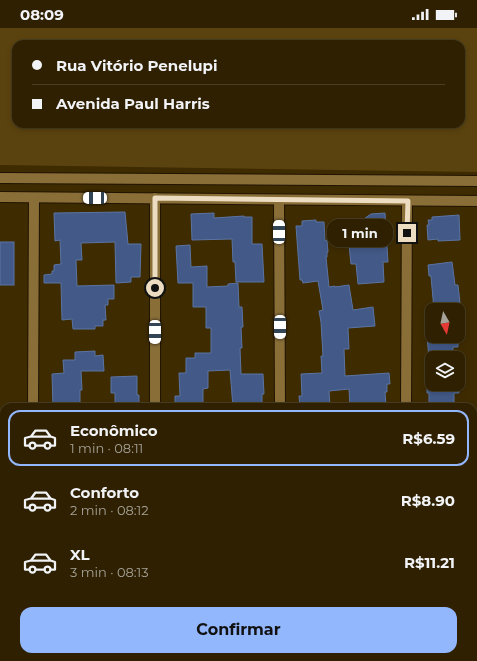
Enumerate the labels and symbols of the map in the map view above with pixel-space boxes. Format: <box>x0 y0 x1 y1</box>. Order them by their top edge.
car <box>83 192 107 204</box>
callout: 1 min <box>327 219 393 247</box>
car <box>273 220 285 244</box>
route end <box>398 224 416 242</box>
route start <box>146 279 164 297</box>
north arrow <box>425 303 465 343</box>
car <box>274 315 286 339</box>
car <box>149 320 161 344</box>

